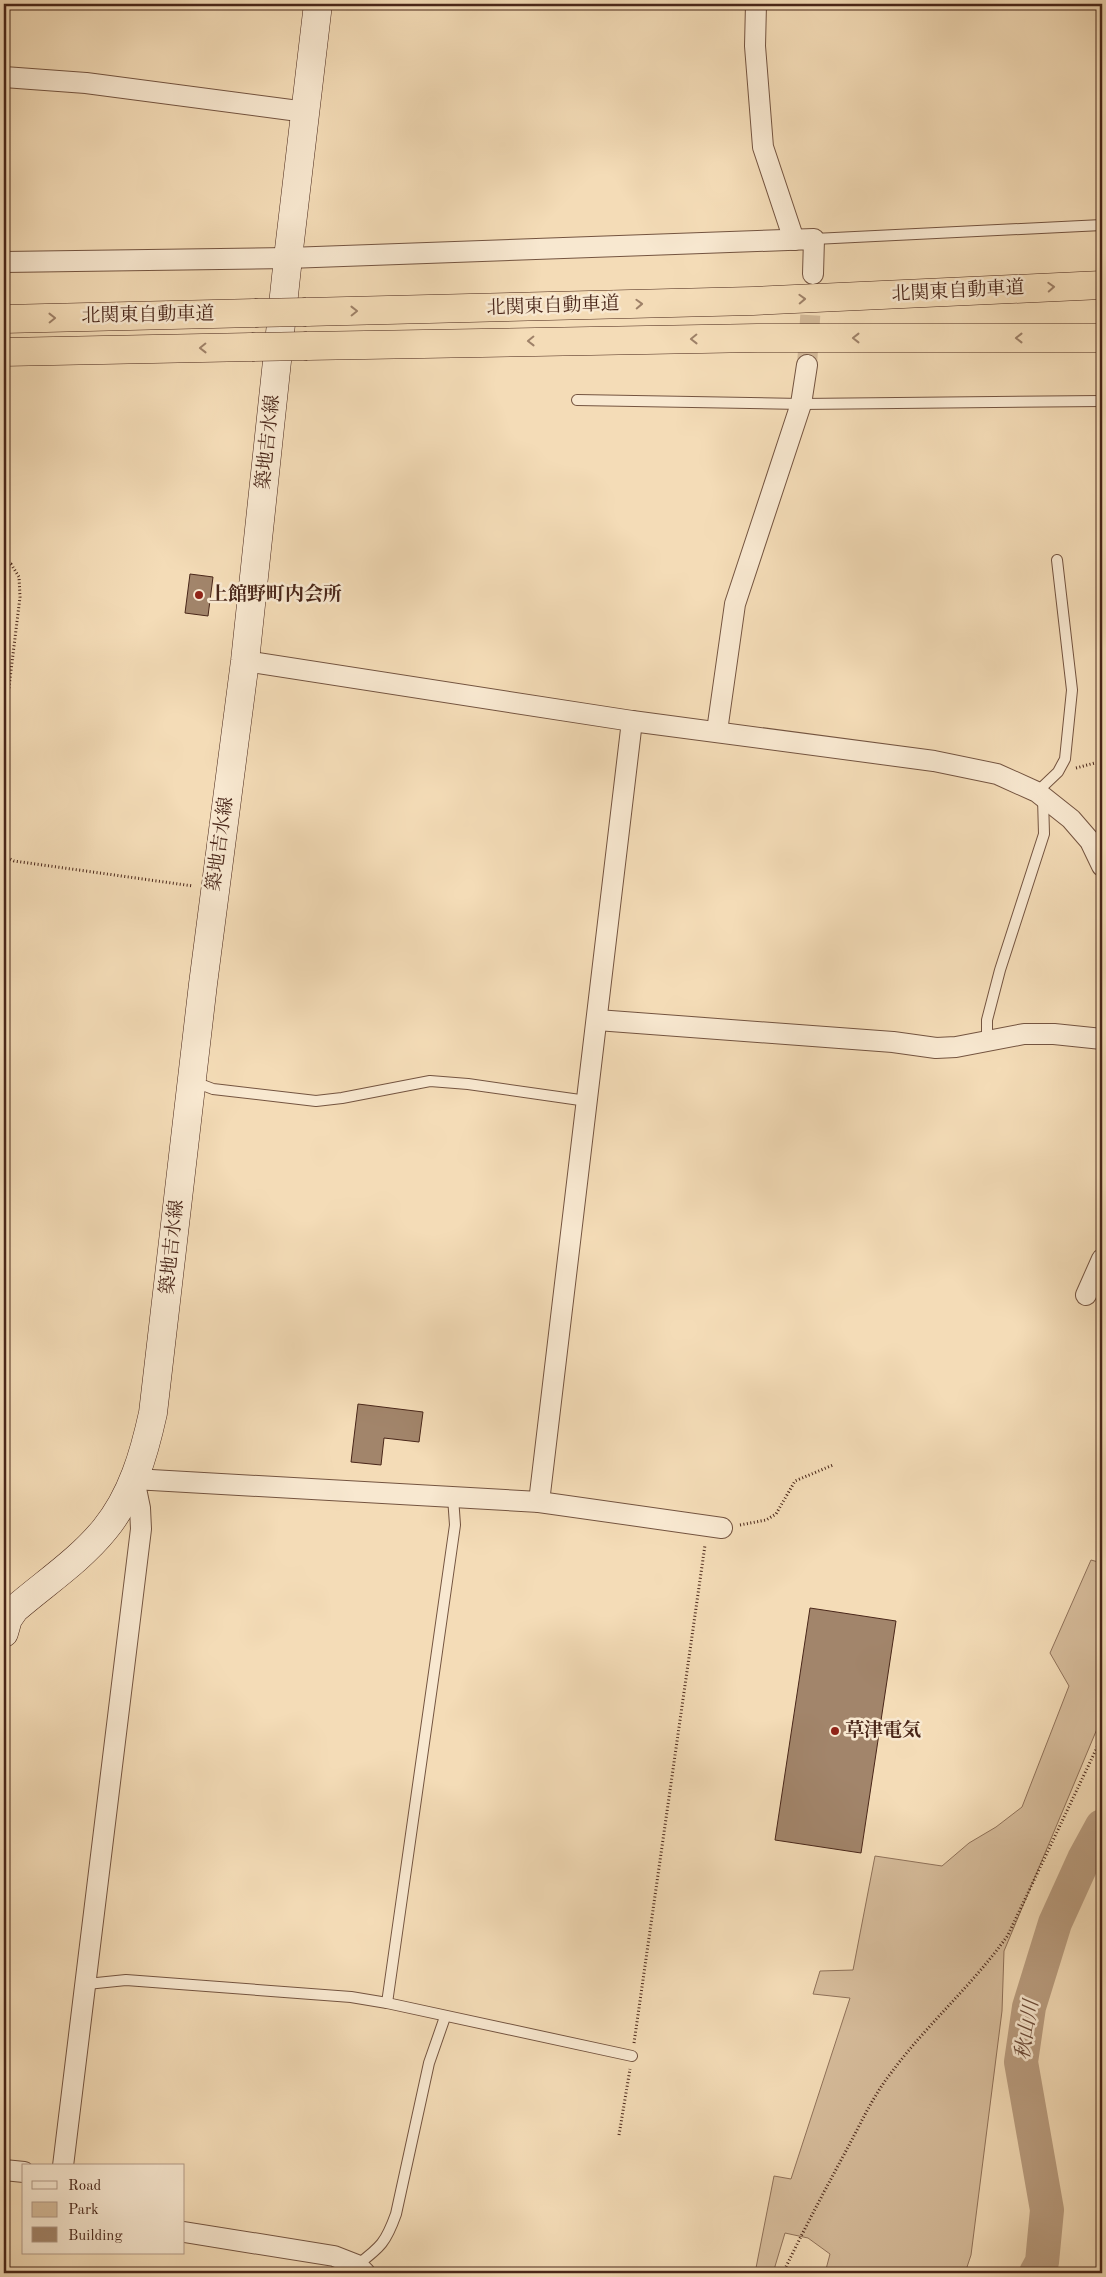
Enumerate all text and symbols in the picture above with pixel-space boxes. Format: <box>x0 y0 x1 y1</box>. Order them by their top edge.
street label: 北関東自動車道 <box>891 276 1025 305</box>
one-way arrow <box>1048 282 1056 293</box>
street label: 北関東自動車道 <box>486 292 620 319</box>
one-way arrow <box>798 294 806 304</box>
one-way arrow <box>636 299 644 310</box>
street label: 北関東自動車道 <box>81 302 215 327</box>
one-way arrow <box>351 306 359 316</box>
one-way arrow <box>49 313 57 323</box>
one-way arrow <box>689 333 697 344</box>
one-way arrow <box>852 333 860 343</box>
one-way arrow <box>1014 333 1022 343</box>
one-way arrow <box>527 336 534 346</box>
one-way arrow <box>199 343 207 353</box>
street label: 築地吉水線 <box>253 394 283 490</box>
place label: 上館野町内会所 <box>209 583 342 605</box>
marker: 上館野町内会所 <box>193 589 205 601</box>
street label: 築地吉水線 <box>203 795 237 892</box>
street label: 築地吉水線 <box>157 1199 187 1295</box>
place label: 草津電気 <box>845 1719 921 1741</box>
marker: 草津電気 <box>829 1725 841 1737</box>
water label: 秋山川 <box>1011 1997 1043 2061</box>
legend <box>22 2164 185 2254</box>
text: Road <box>68 2179 102 2194</box>
text: Park <box>68 2203 99 2218</box>
text: Building <box>68 2229 123 2244</box>

